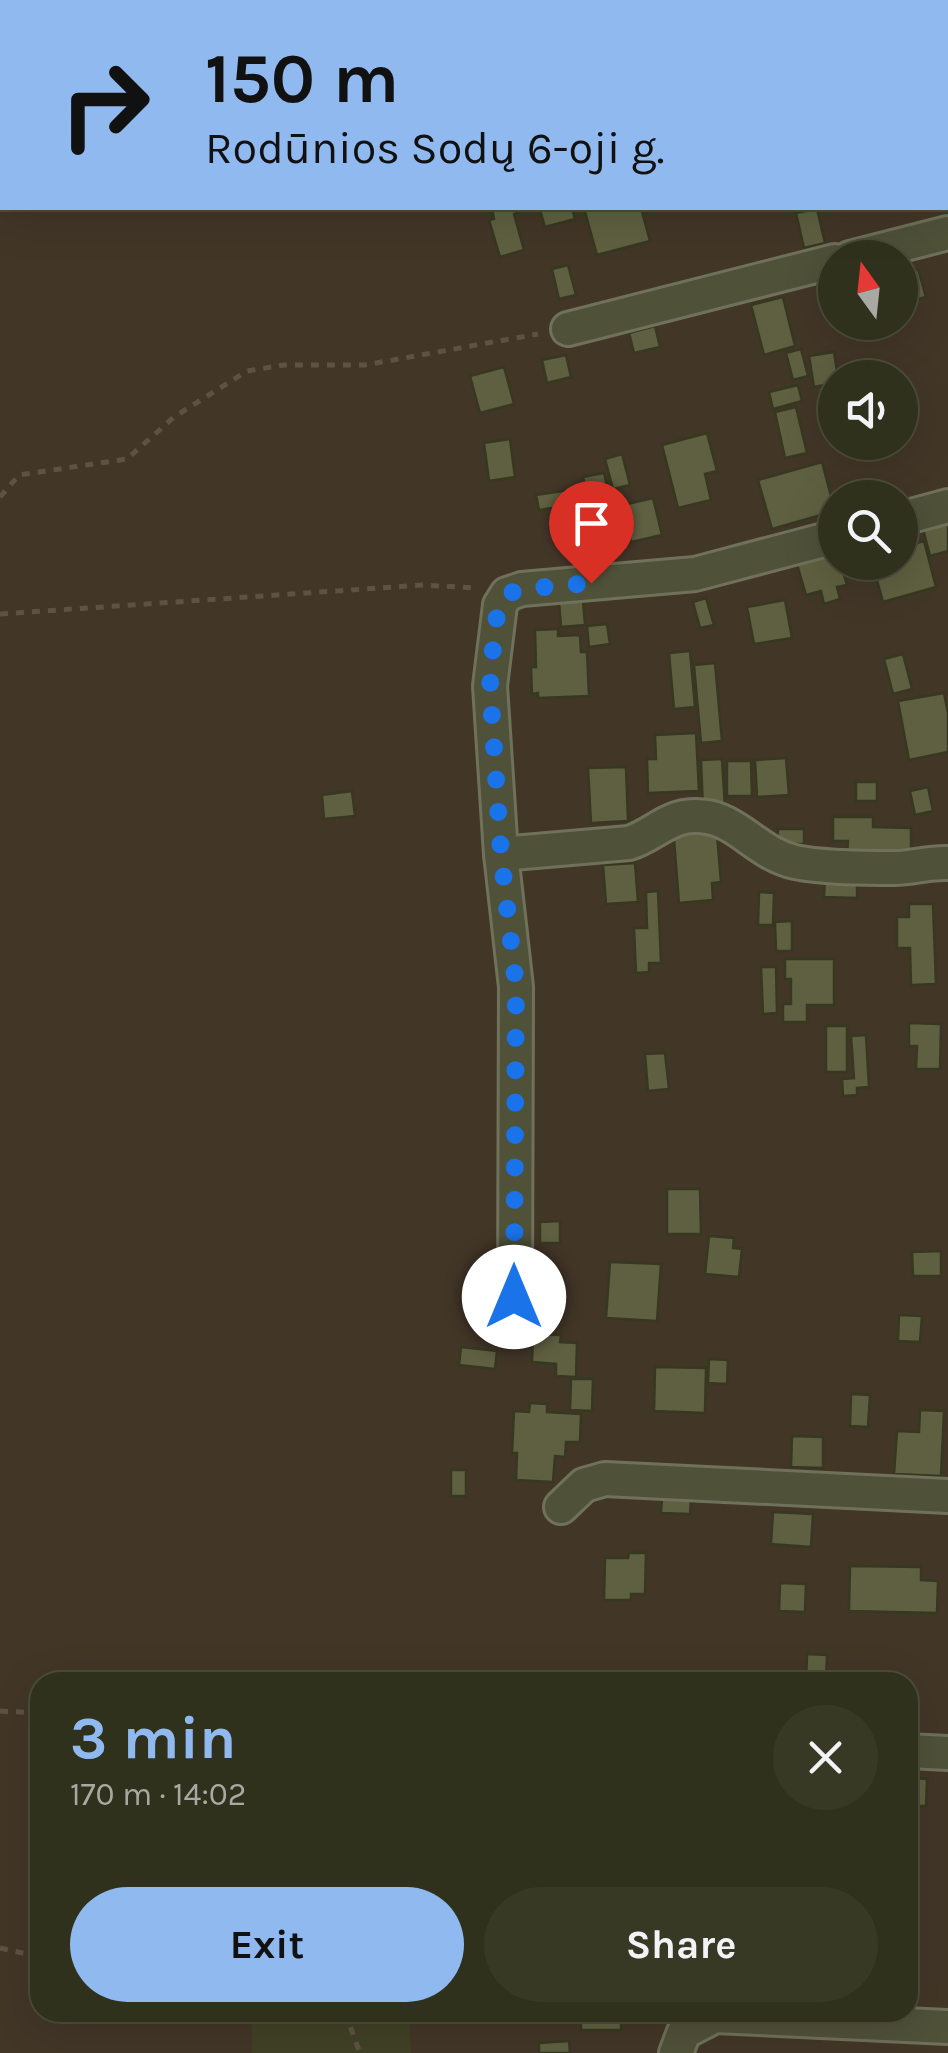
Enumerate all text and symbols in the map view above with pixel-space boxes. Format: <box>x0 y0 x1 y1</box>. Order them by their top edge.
text: 150 m <box>205 38 399 120</box>
icon: right <box>40 40 170 170</box>
text: Rodūnios Sodų 6-oji g. <box>205 122 665 174</box>
north arrow <box>818 240 918 340</box>
map controls <box>818 240 918 580</box>
button: sound <box>818 360 918 460</box>
button: search <box>818 480 918 580</box>
pin <box>549 481 634 584</box>
icon: arrive <box>564 496 619 551</box>
position arrow <box>462 1245 566 1349</box>
text: 3 min <box>70 1703 237 1773</box>
button: close <box>773 1705 878 1810</box>
text: 170 m · 14:02 <box>70 1776 246 1813</box>
button: Exit <box>70 1887 464 2002</box>
button: Share <box>484 1887 878 2002</box>

